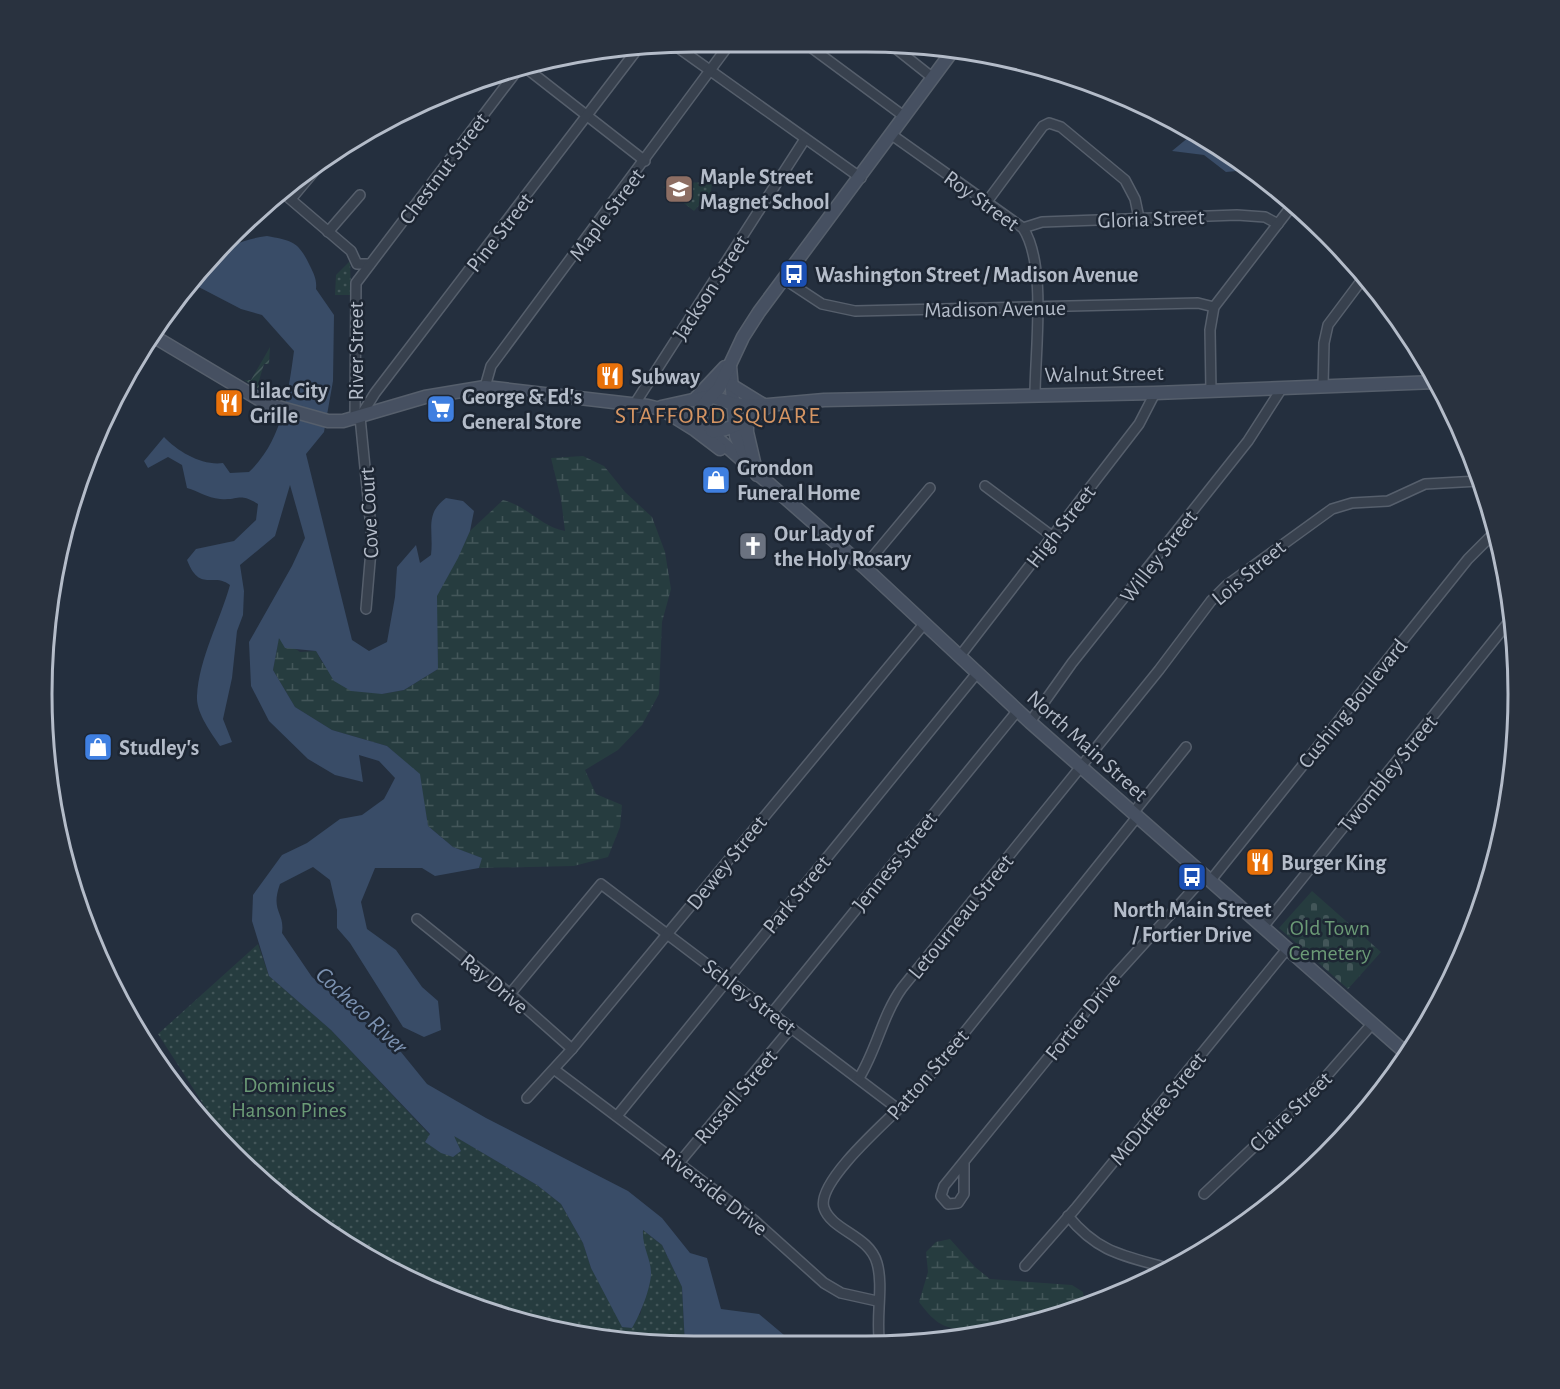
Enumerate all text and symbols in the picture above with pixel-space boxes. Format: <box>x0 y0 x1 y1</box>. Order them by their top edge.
street label: Chestnut Street <box>395 109 493 228</box>
street label: Maple Street <box>565 164 649 265</box>
place label: Maple Street Magnet School <box>700 166 830 213</box>
street label: Roy Street <box>940 166 1023 235</box>
school or university icon: Maple Street Magnet School <box>663 173 695 205</box>
street label: Pine Street <box>462 189 537 276</box>
street label: Gloria Street <box>1097 206 1205 232</box>
street label: Jackson Street <box>669 231 753 344</box>
bus stop icon: Washington Street / Madison Avenue <box>778 258 810 290</box>
place label: Washington Street / Madison Avenue <box>815 264 1138 286</box>
street label: Madison Avenue <box>924 297 1066 321</box>
street label: River Street <box>345 301 367 401</box>
restaurant icon: Subway <box>594 360 626 392</box>
street label: Walnut Street <box>1044 362 1164 386</box>
place label: Subway <box>631 366 700 389</box>
place label: Lilac City Grille <box>250 380 328 427</box>
place label: George & Ed's General Store <box>462 386 582 433</box>
restaurant icon: Lilac City Grille <box>213 387 245 419</box>
supermarket icon: George & Ed's General Store <box>425 393 457 425</box>
district label: STAFFORD SQUARE <box>615 404 821 428</box>
place label: Grondon Funeral Home <box>737 457 861 504</box>
shop icon: Grondon Funeral Home <box>700 464 732 496</box>
street label: Cove Court <box>356 467 382 559</box>
street label: High Street <box>1022 481 1100 572</box>
street label: Willey Street <box>1116 506 1202 607</box>
place label: Our Lady of the Holy Rosary <box>774 523 911 571</box>
church icon: Our Lady of the Holy Rosary <box>737 530 769 562</box>
street label: Lois Street <box>1208 536 1290 610</box>
street label: Cushing Boulevard <box>1294 635 1412 773</box>
street label: North Main Street <box>1023 686 1152 805</box>
street label: Twombley Street <box>1334 711 1442 836</box>
shop icon: Studley's <box>82 731 114 763</box>
place label: Studley's <box>119 737 199 760</box>
street label: Jenness Street <box>848 808 941 916</box>
street label: Dewey Street <box>682 811 771 914</box>
restaurant icon: Burger King <box>1244 846 1276 878</box>
street label: Letourneau Street <box>904 850 1017 983</box>
street label: Park Street <box>759 851 835 938</box>
place label: Burger King <box>1281 852 1387 874</box>
bus stop icon: North Main Street / Fortier Drive <box>1176 861 1208 893</box>
place label: North Main Street / Fortier Drive <box>1113 899 1272 946</box>
park label: Old Town Cemetery <box>1289 917 1372 964</box>
street label: Ray Drive <box>456 949 532 1018</box>
street label: Schley Street <box>699 955 800 1039</box>
water label: Cocheco River <box>311 963 413 1060</box>
street label: Fortier Drive <box>1041 969 1125 1065</box>
street label: Patton Street <box>883 1025 973 1124</box>
street label: Russell Street <box>690 1045 781 1148</box>
street label: McDuffee Street <box>1106 1048 1210 1169</box>
street label: Claire Street <box>1245 1067 1336 1156</box>
park label: Dominicus Hanson Pines <box>231 1074 347 1121</box>
street label: Riverside Drive <box>657 1144 772 1240</box>

